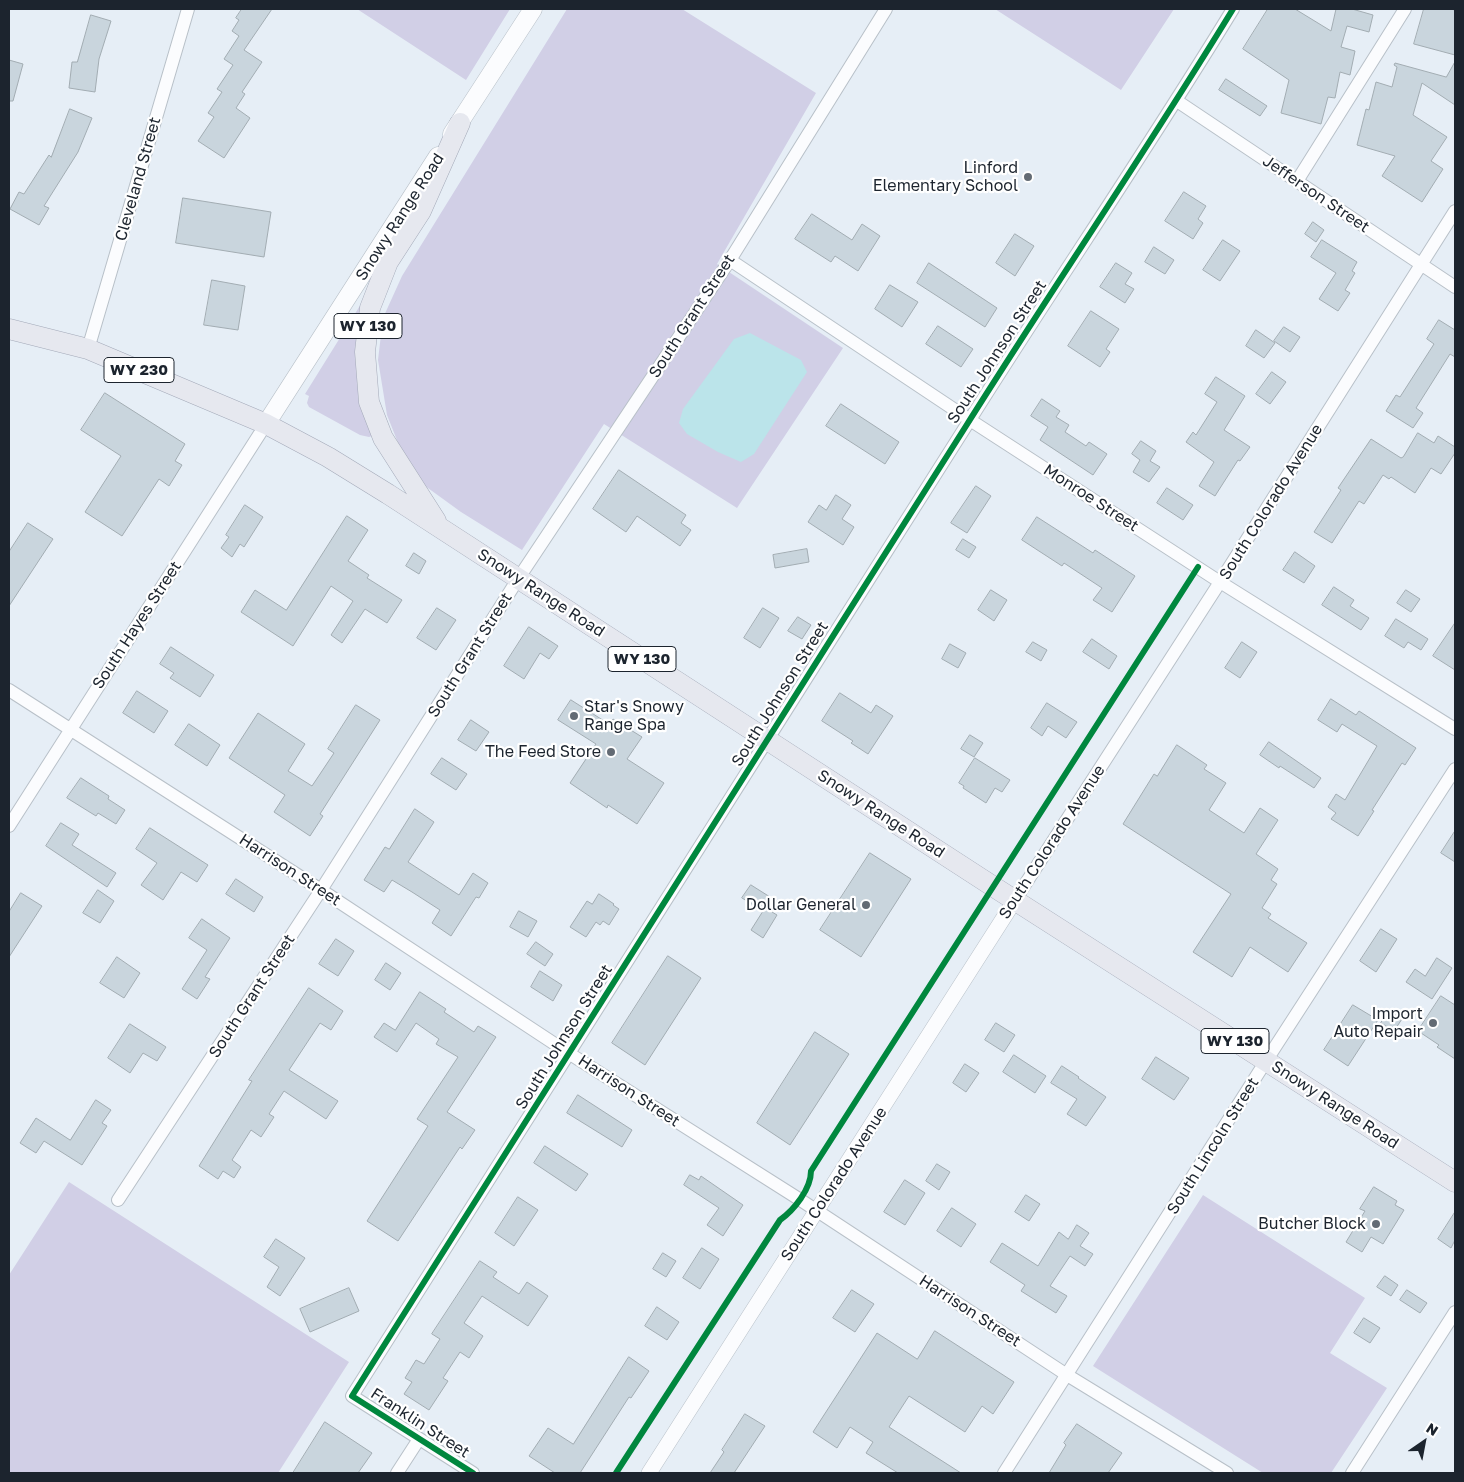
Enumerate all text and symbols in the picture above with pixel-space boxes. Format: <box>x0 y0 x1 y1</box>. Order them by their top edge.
street label: Cleveland Street <box>111 115 165 243</box>
street label: Snowy Range Road <box>352 150 448 284</box>
street label: Jefferson Street <box>1259 151 1373 237</box>
place label: Linford Elementary School <box>873 158 1018 196</box>
marker: Linford Elementary School <box>1022 171 1034 183</box>
street label: South Grant Street <box>645 251 739 381</box>
street label: South Johnson Street <box>943 277 1051 427</box>
road number: WY 130 <box>334 314 402 338</box>
road number: WY 230 <box>104 358 174 382</box>
street label: South Colorado Avenue <box>1215 421 1327 583</box>
street label: Monroe Street <box>1040 460 1142 536</box>
street label: Snowy Range Road <box>474 545 608 641</box>
street label: South Hayes Street <box>89 558 185 692</box>
street label: South Grant Street <box>424 589 516 721</box>
street label: South Johnson Street <box>728 618 832 770</box>
road number: WY 130 <box>608 646 676 672</box>
place label: Star's Snowy Range Spa <box>584 697 684 735</box>
marker: Star's Snowy Range Spa <box>568 710 580 722</box>
place label: The Feed Store <box>485 742 601 762</box>
marker: The Feed Store <box>605 746 617 758</box>
street label: South Colorado Avenue <box>995 761 1109 923</box>
street label: Snowy Range Road <box>814 766 948 862</box>
street label: Harrison Street <box>236 830 344 910</box>
place label: Dollar General <box>746 895 856 915</box>
marker: Dollar General <box>860 899 872 911</box>
street label: South Grant Street <box>205 931 299 1061</box>
street label: South Johnson Street <box>512 961 616 1113</box>
place label: Import Auto Repair <box>1334 1004 1423 1042</box>
marker: Import Auto Repair <box>1427 1017 1439 1029</box>
road number: WY 130 <box>1201 1028 1269 1054</box>
street label: Harrison Street <box>575 1051 683 1131</box>
street label: Snowy Range Road <box>1268 1057 1402 1153</box>
street label: South Lincoln Street <box>1163 1074 1263 1218</box>
street label: South Colorado Avenue <box>777 1103 891 1265</box>
place label: Butcher Block <box>1258 1214 1366 1234</box>
marker: Butcher Block <box>1370 1218 1382 1230</box>
street label: Harrison Street <box>916 1271 1024 1351</box>
street label: Franklin Street <box>367 1384 473 1462</box>
north arrow <box>1399 1417 1449 1467</box>
text: N <box>1423 1419 1442 1439</box>

